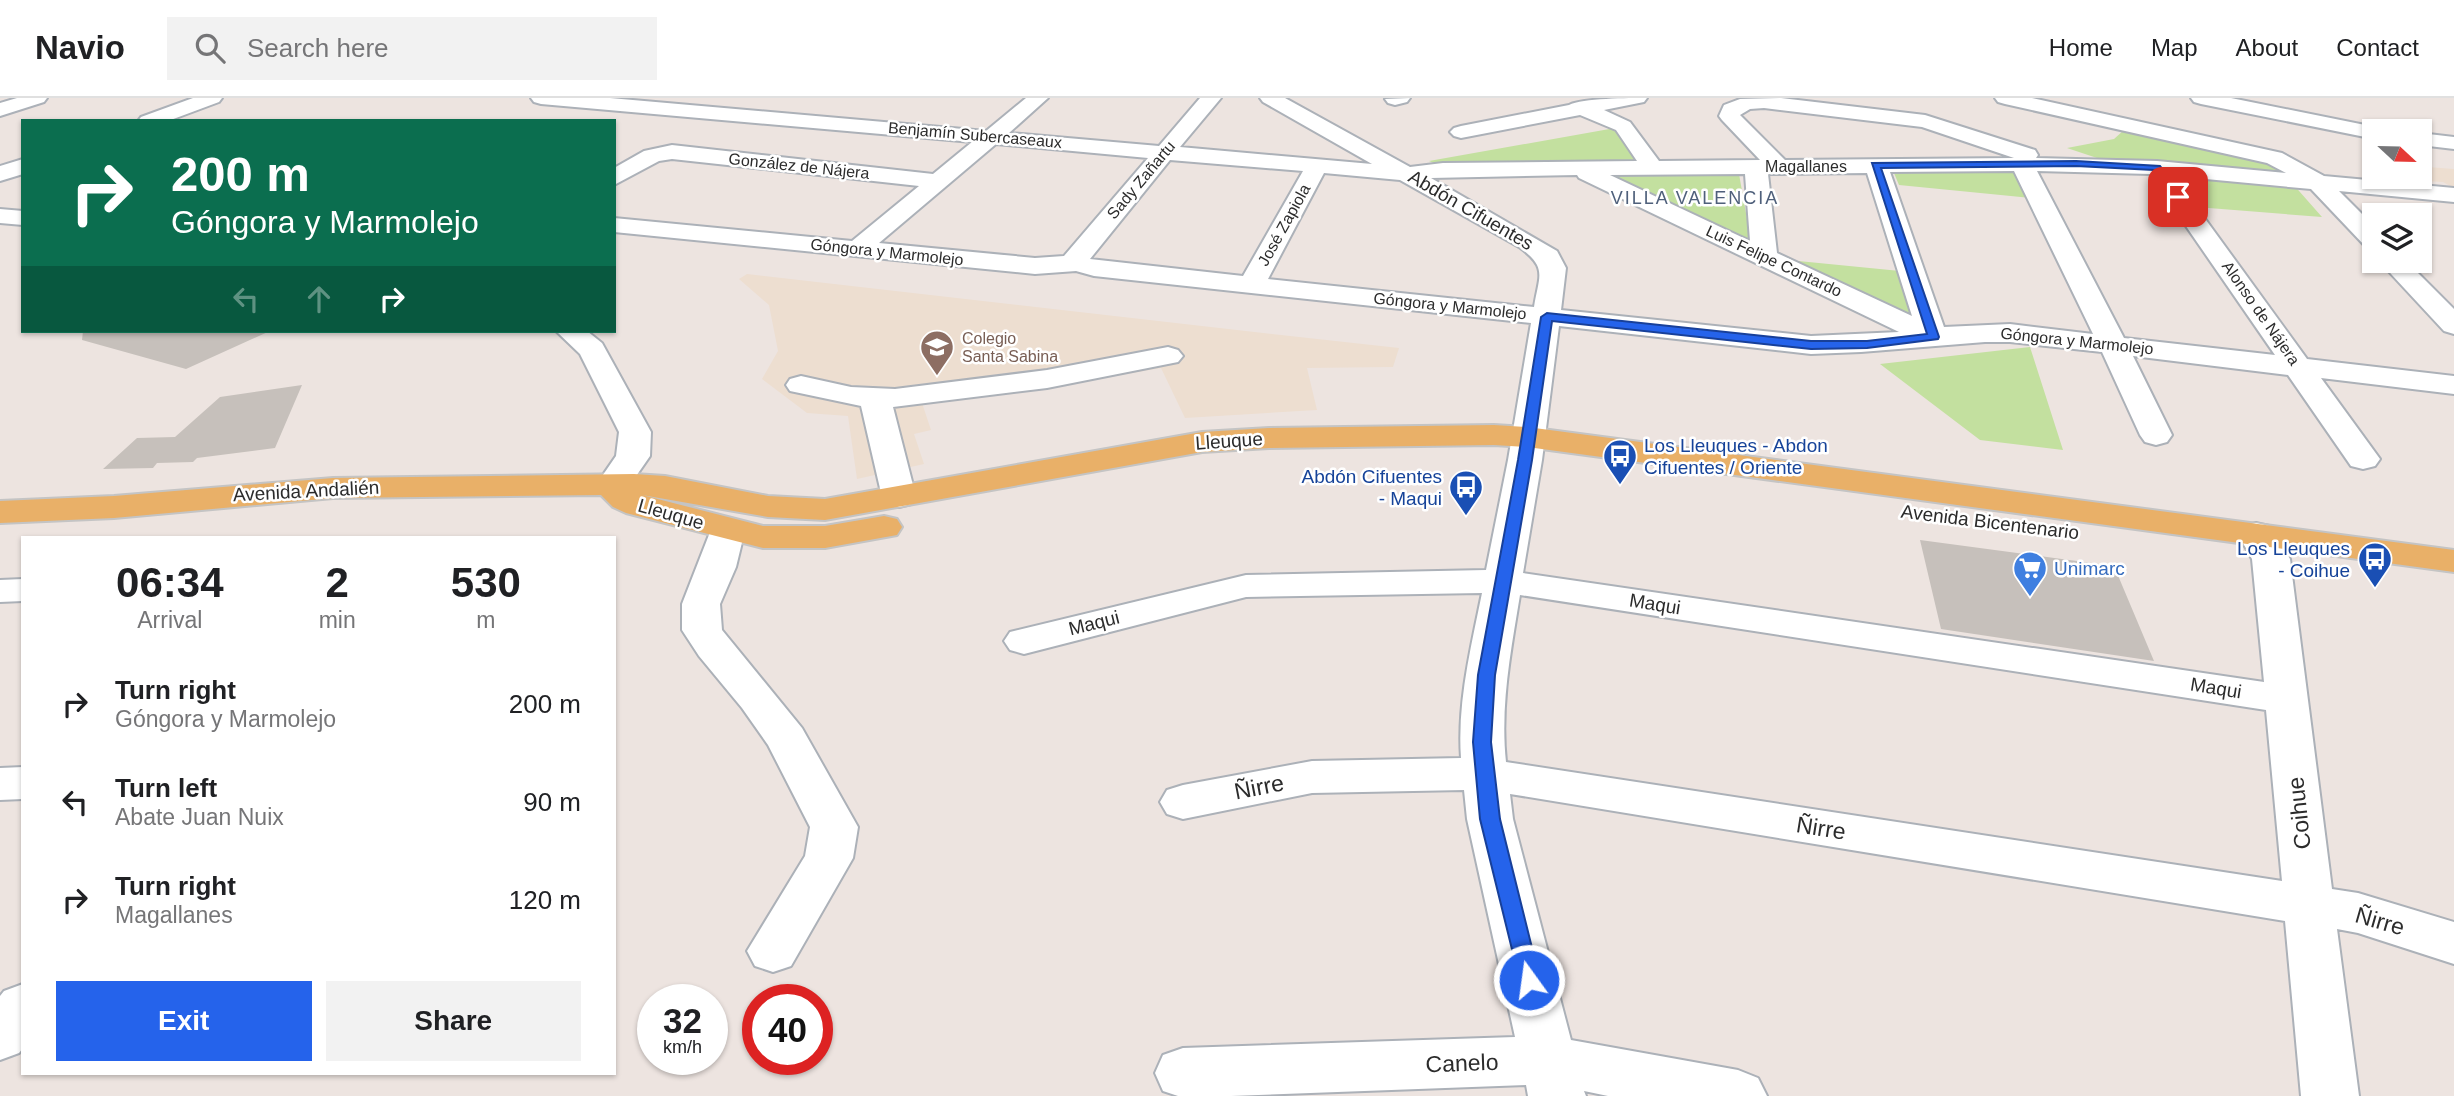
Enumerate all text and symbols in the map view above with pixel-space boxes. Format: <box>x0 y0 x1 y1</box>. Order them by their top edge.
search box <box>167 17 657 80</box>
text: Navio <box>35 29 125 66</box>
icon: search <box>191 29 229 67</box>
text: Search here <box>247 33 389 63</box>
text: Home <box>2049 34 2113 61</box>
text: Map <box>2151 34 2198 61</box>
text: About <box>2236 34 2298 61</box>
text: Contact <box>2336 34 2419 61</box>
street label: Benjamín Subercaseaux <box>887 119 1063 151</box>
north arrow <box>2362 119 2432 189</box>
map controls <box>2362 119 2432 273</box>
street label: Sady Zañartu <box>1104 138 1178 222</box>
icon: right <box>56 147 147 238</box>
text: 200 m <box>171 147 310 201</box>
street label: González de Nájera <box>728 150 870 182</box>
street label: Magallanes <box>1765 158 1847 175</box>
street label: Abdón Cifuentes <box>1405 166 1537 254</box>
pin <box>2148 167 2208 227</box>
icon: arrive <box>2159 178 2197 216</box>
street label: José Zapiola <box>1255 181 1313 269</box>
district label: VILLA VALENCIA <box>1611 188 1779 208</box>
button: layers <box>2362 203 2432 273</box>
text: Góngora y Marmolejo <box>171 204 479 240</box>
street label: Luis Felipe Contardo <box>1704 222 1845 300</box>
street label: Góngora y Marmolejo <box>810 236 964 269</box>
street label: Alonso de Nájera <box>2219 258 2303 368</box>
icon: left <box>227 280 265 318</box>
icon: ahead <box>300 280 338 318</box>
icon: right <box>373 280 411 318</box>
street label: Góngora y Marmolejo <box>1373 290 1527 323</box>
street label: Góngora y Marmolejo <box>2000 325 2154 358</box>
school or university icon: Colegio Santa Sabina <box>918 328 956 377</box>
place label: Colegio Santa Sabina <box>962 330 1058 365</box>
street label: Lleuque <box>1195 428 1263 454</box>
place label: Los Lleuques - Abdon Cifuentes / Oriente <box>1644 435 1828 478</box>
bus stop icon: Los Lleuques - Abdon Cifuentes / Oriente <box>1601 437 1639 486</box>
place label: Abdón Cifuentes - Maqui <box>1302 466 1442 509</box>
bus stop icon: Abdón Cifuentes - Maqui <box>1447 468 1485 517</box>
street label: Avenida Andalién <box>232 477 380 505</box>
street label: Lleuque <box>636 495 706 533</box>
street label: Avenida Bicentenario <box>1900 501 2080 543</box>
place label: Los Lleuques - Coihue <box>2237 538 2350 581</box>
bus stop icon: Los Lleuques - Coihue <box>2356 540 2394 589</box>
supermarket icon: Unimarc <box>2011 549 2049 598</box>
place label: Unimarc <box>2054 558 2125 579</box>
text: 06:34 <box>116 559 224 606</box>
text: 2 <box>325 559 349 606</box>
text: 530 <box>451 559 521 606</box>
street label: Maqui <box>1628 590 1682 618</box>
text: Arrival <box>137 607 202 633</box>
text: min <box>319 607 356 633</box>
text: m <box>476 607 495 633</box>
street label: Maqui <box>1066 607 1122 639</box>
street label: Maqui <box>2189 674 2243 702</box>
text: Turn right <box>115 675 236 705</box>
icon: right <box>56 685 94 723</box>
text: 200 m <box>509 689 581 719</box>
text: Góngora y Marmolejo <box>115 706 336 732</box>
street label: Ñirre <box>1232 769 1286 805</box>
text: Turn left <box>115 773 217 803</box>
street label: Coihue <box>2282 775 2316 851</box>
icon: left <box>56 783 94 821</box>
text: 90 m <box>523 787 581 817</box>
text: Abate Juan Nuix <box>115 804 284 830</box>
street label: Ñirre <box>1794 811 1848 845</box>
text: Turn right <box>115 871 236 901</box>
icon: right <box>56 881 94 919</box>
text: 120 m <box>509 885 581 915</box>
text: Magallanes <box>115 902 233 928</box>
street label: Ñirre <box>2352 902 2408 940</box>
position arrow <box>1492 943 1566 1017</box>
button: Exit <box>56 981 312 1061</box>
button: Share <box>326 981 581 1061</box>
speed limit sign: 40 <box>742 984 833 1075</box>
text: 32 <box>663 1001 702 1040</box>
text: km/h <box>663 1037 702 1057</box>
street label: Canelo <box>1425 1049 1499 1077</box>

